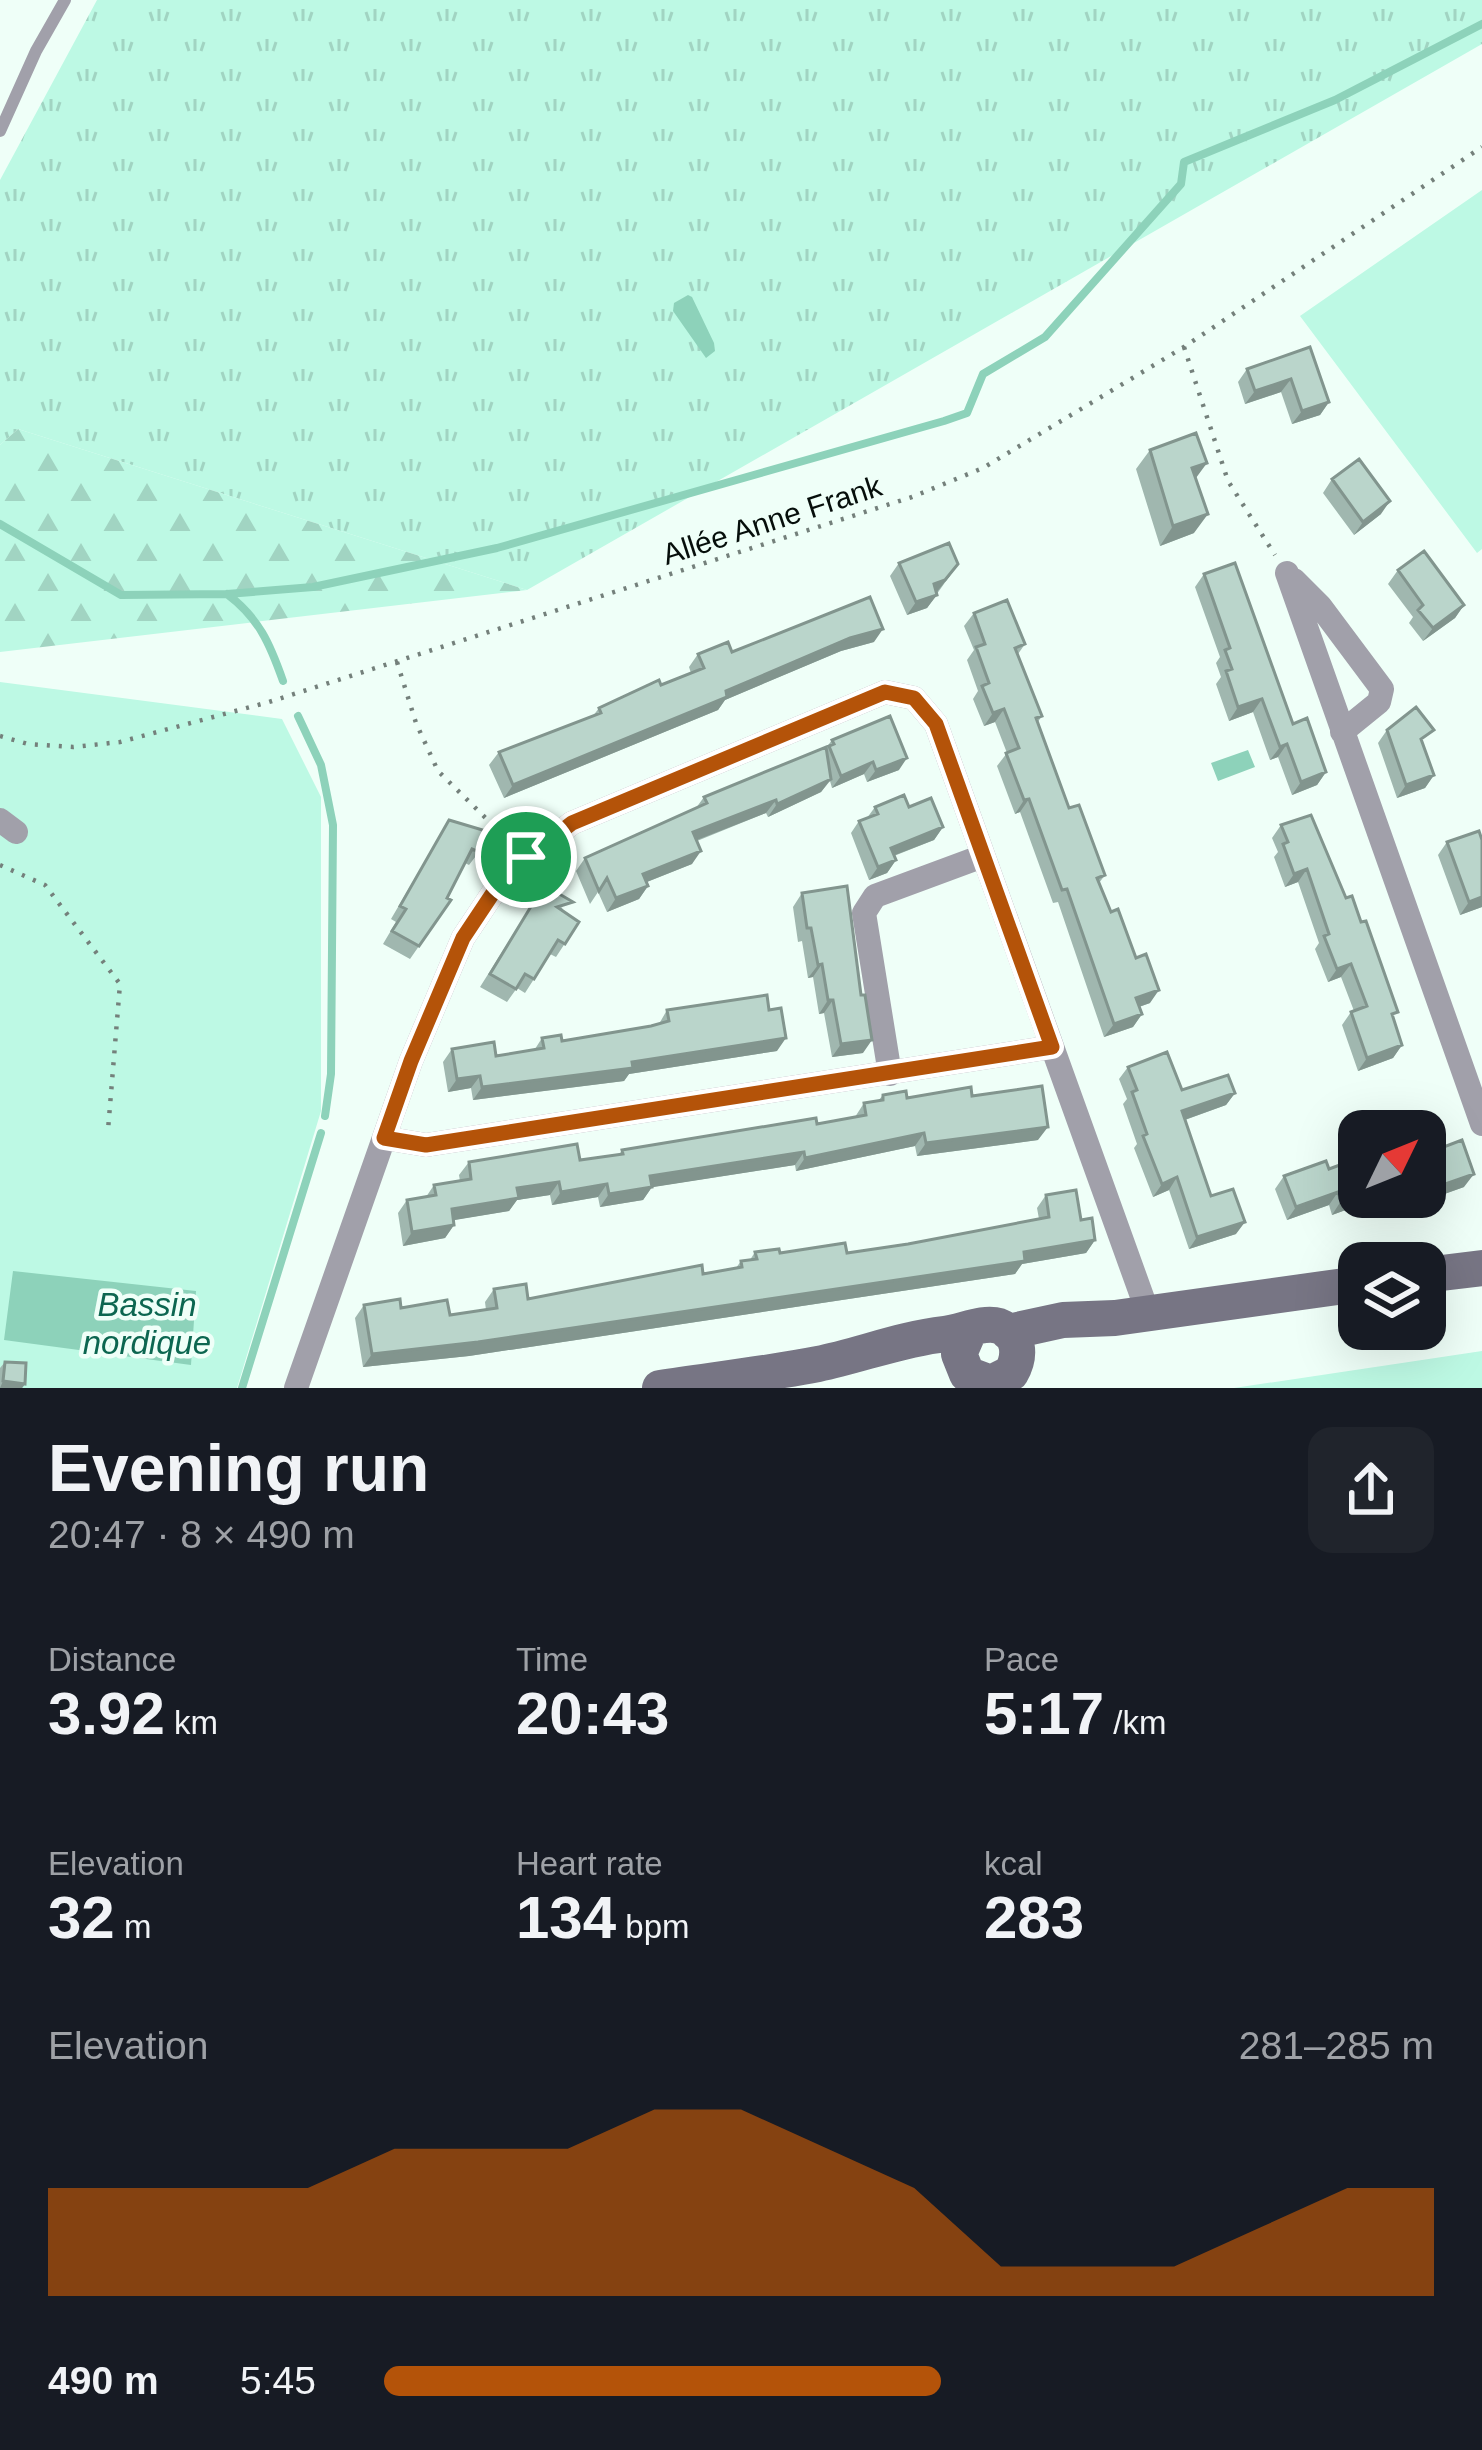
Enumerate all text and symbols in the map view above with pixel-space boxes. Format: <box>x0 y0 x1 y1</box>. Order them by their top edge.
street label: Allée Anne Frank <box>658 469 887 571</box>
pin <box>475 806 577 908</box>
icon: arrive <box>493 824 559 890</box>
north arrow <box>1338 1110 1446 1218</box>
map controls <box>1338 1110 1446 1350</box>
button: layers <box>1338 1242 1446 1350</box>
water label: Bassin nordique <box>83 1286 211 1361</box>
button: share <box>1308 1427 1434 1553</box>
text: Evening run <box>48 1431 429 1505</box>
text: 20:47 · 8 × 490 m <box>48 1513 355 1556</box>
text: Distance <box>48 1641 176 1678</box>
text: Time <box>516 1641 588 1678</box>
text: Pace <box>984 1641 1059 1678</box>
text: 3.92 <box>48 1680 165 1747</box>
text: 20:43 <box>516 1680 669 1747</box>
text: 5:17 <box>984 1680 1104 1747</box>
text: km <box>165 1704 218 1741</box>
text: /km <box>1104 1704 1166 1741</box>
text: Elevation <box>48 1845 184 1882</box>
text: Heart rate <box>516 1845 663 1882</box>
text: kcal <box>984 1845 1043 1882</box>
text: 32 <box>48 1884 115 1951</box>
text: 134 <box>516 1884 616 1951</box>
text: 283 <box>984 1884 1084 1951</box>
text: m <box>115 1908 151 1945</box>
text: bpm <box>616 1908 689 1945</box>
text: Elevation <box>48 2024 208 2067</box>
text: 281–285 m <box>1239 2024 1434 2067</box>
text: 490 m <box>48 2359 159 2402</box>
text: 5:45 <box>240 2359 316 2402</box>

